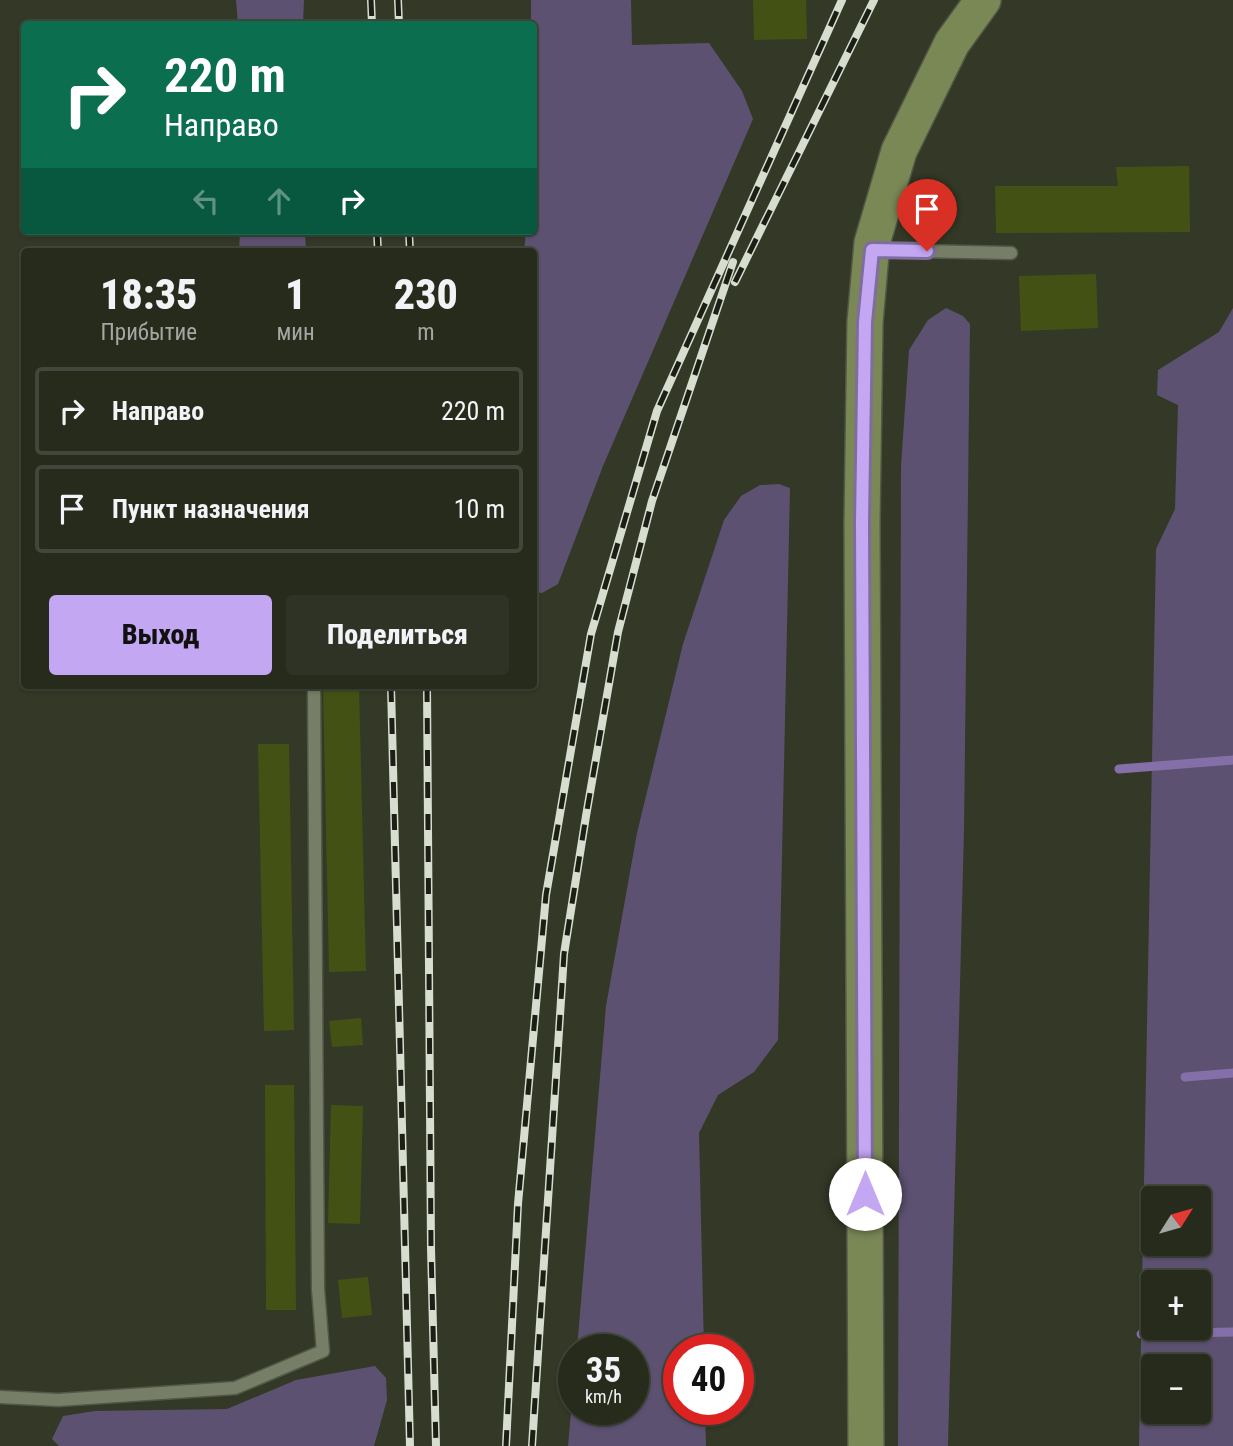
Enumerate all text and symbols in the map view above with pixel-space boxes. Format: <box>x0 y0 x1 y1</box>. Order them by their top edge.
text: 220 m <box>164 47 286 104</box>
icon: right <box>49 49 140 140</box>
text: Направо <box>164 106 279 144</box>
pin <box>897 179 957 251</box>
icon: left <box>187 182 225 220</box>
icon: ahead <box>260 182 298 220</box>
icon: right <box>333 182 371 220</box>
icon: arrive <box>908 190 946 228</box>
text: 18:35 <box>100 270 197 319</box>
text: 1 <box>285 270 306 319</box>
text: 230 <box>394 270 458 319</box>
text: Прибытие <box>101 319 197 346</box>
text: мин <box>276 319 315 346</box>
text: m <box>417 319 435 346</box>
icon: right <box>53 392 91 430</box>
text: Направо <box>112 396 204 426</box>
text: 220 m <box>441 396 505 426</box>
icon: arrive <box>53 490 91 528</box>
text: Пункт назначения <box>112 494 310 524</box>
text: 10 m <box>454 494 505 524</box>
button: Выход <box>49 595 272 675</box>
button: Поделиться <box>286 595 509 675</box>
position arrow <box>828 1157 902 1231</box>
north arrow <box>1141 1186 1211 1256</box>
map controls <box>1141 1186 1211 1424</box>
button: + <box>1141 1270 1211 1340</box>
speed limit sign: 40 <box>663 1334 754 1425</box>
text: 35 <box>586 1350 621 1391</box>
button: − <box>1141 1354 1211 1424</box>
text: km/h <box>585 1386 622 1407</box>

